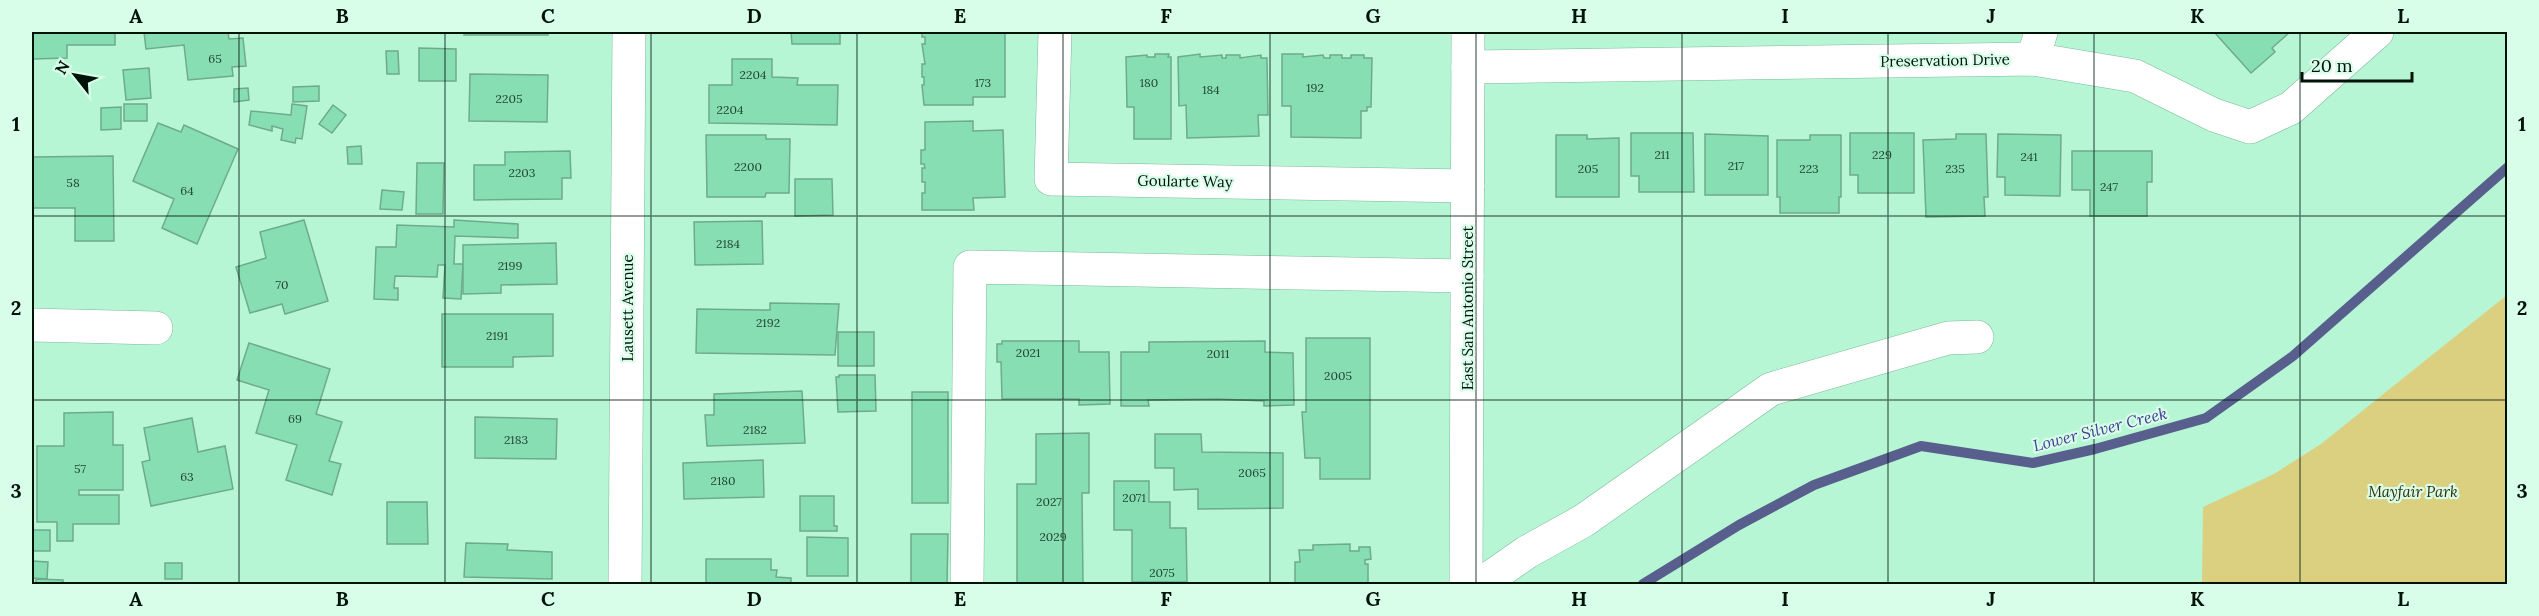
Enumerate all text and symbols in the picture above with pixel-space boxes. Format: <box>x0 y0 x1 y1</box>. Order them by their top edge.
text: A <box>129 3 143 28</box>
text: B <box>335 3 349 28</box>
text: C <box>541 3 555 28</box>
text: D <box>746 3 762 28</box>
text: E <box>954 3 966 28</box>
text: F <box>1160 3 1172 28</box>
text: G <box>1365 3 1381 28</box>
text: H <box>1571 3 1587 28</box>
text: I <box>1781 3 1789 28</box>
text: J <box>1986 3 1996 28</box>
text: K <box>2190 3 2205 28</box>
text: L <box>2397 3 2409 28</box>
north arrow <box>45 45 105 105</box>
scale bar <box>2302 45 2412 83</box>
street label: Preservation Drive <box>1880 49 2010 71</box>
house number: 65 <box>208 51 222 66</box>
text: 20 m <box>2311 54 2353 77</box>
text: N <box>50 57 74 78</box>
house number: 2204 <box>740 67 767 82</box>
house number: 173 <box>975 75 992 90</box>
house number: 180 <box>1140 75 1158 90</box>
house number: 192 <box>1306 80 1324 95</box>
house number: 184 <box>1202 82 1220 97</box>
house number: 2205 <box>496 91 522 106</box>
house number: 2204 <box>717 102 744 117</box>
text: 1 <box>12 111 20 136</box>
text: 1 <box>2518 111 2526 136</box>
house number: 211 <box>1654 147 1670 162</box>
house number: 229 <box>1872 147 1892 162</box>
house number: 241 <box>2020 149 2038 164</box>
house number: 217 <box>1728 158 1745 173</box>
house number: 2200 <box>734 159 762 174</box>
house number: 205 <box>1578 161 1598 176</box>
house number: 223 <box>1799 161 1819 176</box>
house number: 235 <box>1945 161 1965 176</box>
house number: 2203 <box>508 165 536 180</box>
street label: Goularte Way <box>1137 171 1233 191</box>
house number: 58 <box>66 175 80 190</box>
house number: 247 <box>2100 179 2119 194</box>
house number: 64 <box>180 183 194 198</box>
street label: East San Antonio Street <box>1458 226 1477 390</box>
house number: 2184 <box>716 236 741 251</box>
street label: Lausett Avenue <box>618 254 637 362</box>
house number: 2199 <box>498 258 522 273</box>
house number: 70 <box>276 277 288 292</box>
text: 2 <box>11 295 21 320</box>
text: 2 <box>2517 295 2527 320</box>
house number: 2192 <box>756 315 780 330</box>
house number: 2191 <box>486 328 508 343</box>
house number: 2021 <box>1016 345 1040 360</box>
house number: 2011 <box>1207 346 1229 361</box>
house number: 2005 <box>1324 368 1352 383</box>
water label: Lower Silver Creek <box>2031 403 2169 455</box>
house number: 69 <box>288 411 302 426</box>
house number: 2182 <box>743 422 767 437</box>
house number: 2183 <box>504 432 528 447</box>
house number: 57 <box>74 461 87 476</box>
house number: 2065 <box>1238 465 1266 480</box>
house number: 63 <box>180 469 194 484</box>
house number: 2180 <box>710 473 736 488</box>
text: 3 <box>10 478 22 503</box>
text: 3 <box>2516 478 2528 503</box>
park label: Mayfair Park <box>2368 482 2458 501</box>
house number: 2071 <box>1122 490 1146 505</box>
house number: 2027 <box>1036 494 1062 509</box>
house number: 2029 <box>1039 529 1067 544</box>
house number: 2075 <box>1149 565 1175 580</box>
text: A <box>129 586 143 611</box>
text: B <box>335 586 349 611</box>
text: C <box>541 586 555 611</box>
text: D <box>746 586 762 611</box>
text: E <box>954 586 966 611</box>
text: F <box>1160 586 1172 611</box>
text: G <box>1365 586 1381 611</box>
text: H <box>1571 586 1587 611</box>
text: I <box>1781 586 1789 611</box>
text: J <box>1986 586 1996 611</box>
text: K <box>2190 586 2205 611</box>
text: L <box>2397 586 2409 611</box>

